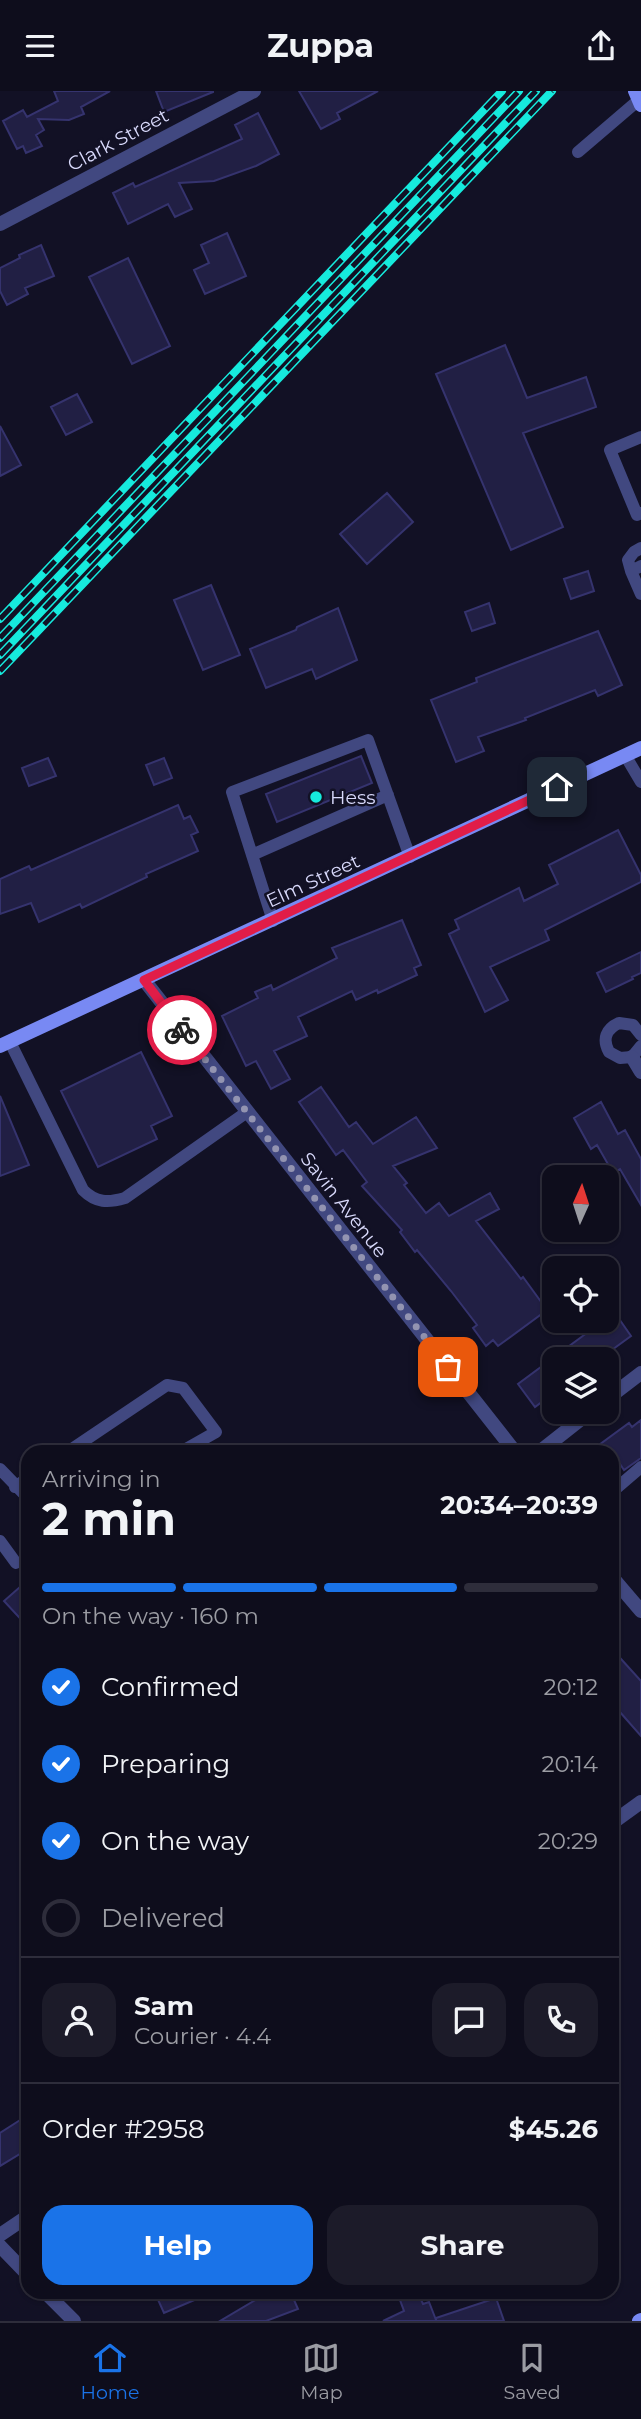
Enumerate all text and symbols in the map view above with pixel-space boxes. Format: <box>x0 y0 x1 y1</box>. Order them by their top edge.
text: Zuppa <box>267 26 374 65</box>
icon: menu <box>21 27 59 65</box>
icon: share <box>582 27 620 65</box>
street label: Clark Street <box>64 104 173 176</box>
pin <box>527 757 587 817</box>
icon: home <box>538 768 576 806</box>
place label: Hess <box>330 786 375 809</box>
marker: Hess <box>308 789 324 805</box>
street label: Elm Street <box>263 849 364 913</box>
courier <box>147 995 217 1065</box>
icon: bike <box>163 1011 201 1049</box>
street label: Savin Avenue <box>296 1148 392 1262</box>
north arrow <box>542 1165 620 1243</box>
map controls <box>542 1165 619 1424</box>
button: locate <box>542 1256 619 1333</box>
pin <box>418 1337 478 1397</box>
button: layers <box>542 1347 619 1424</box>
icon: bag <box>429 1348 467 1386</box>
text: Arriving in <box>42 1465 161 1493</box>
text: 20:34–20:39 <box>440 1489 598 1521</box>
text: 2 min <box>42 1490 176 1547</box>
text: On the way · 160 m <box>42 1602 259 1630</box>
icon: check <box>42 1668 80 1706</box>
text: Confirmed <box>101 1671 240 1703</box>
text: 20:12 <box>544 1673 598 1701</box>
icon: check <box>42 1745 80 1783</box>
text: Preparing <box>101 1748 230 1780</box>
text: 20:14 <box>541 1750 598 1778</box>
icon: check <box>42 1822 80 1860</box>
text: On the way <box>101 1825 249 1857</box>
text: 20:29 <box>538 1827 598 1855</box>
text: Delivered <box>101 1902 225 1934</box>
button: person <box>42 1983 116 2057</box>
button: chat <box>432 1983 506 2057</box>
button: phone <box>524 1983 598 2057</box>
text: Sam <box>134 1990 194 2022</box>
text: Courier · 4.4 <box>134 2022 271 2050</box>
text: Order #2958 <box>42 2113 204 2145</box>
text: $45.26 <box>509 2113 598 2145</box>
button: Help <box>42 2205 313 2285</box>
button: Share <box>327 2205 598 2285</box>
tab: Home <box>80 2339 139 2404</box>
tab: Map <box>300 2339 343 2404</box>
tab: Saved <box>503 2339 561 2404</box>

